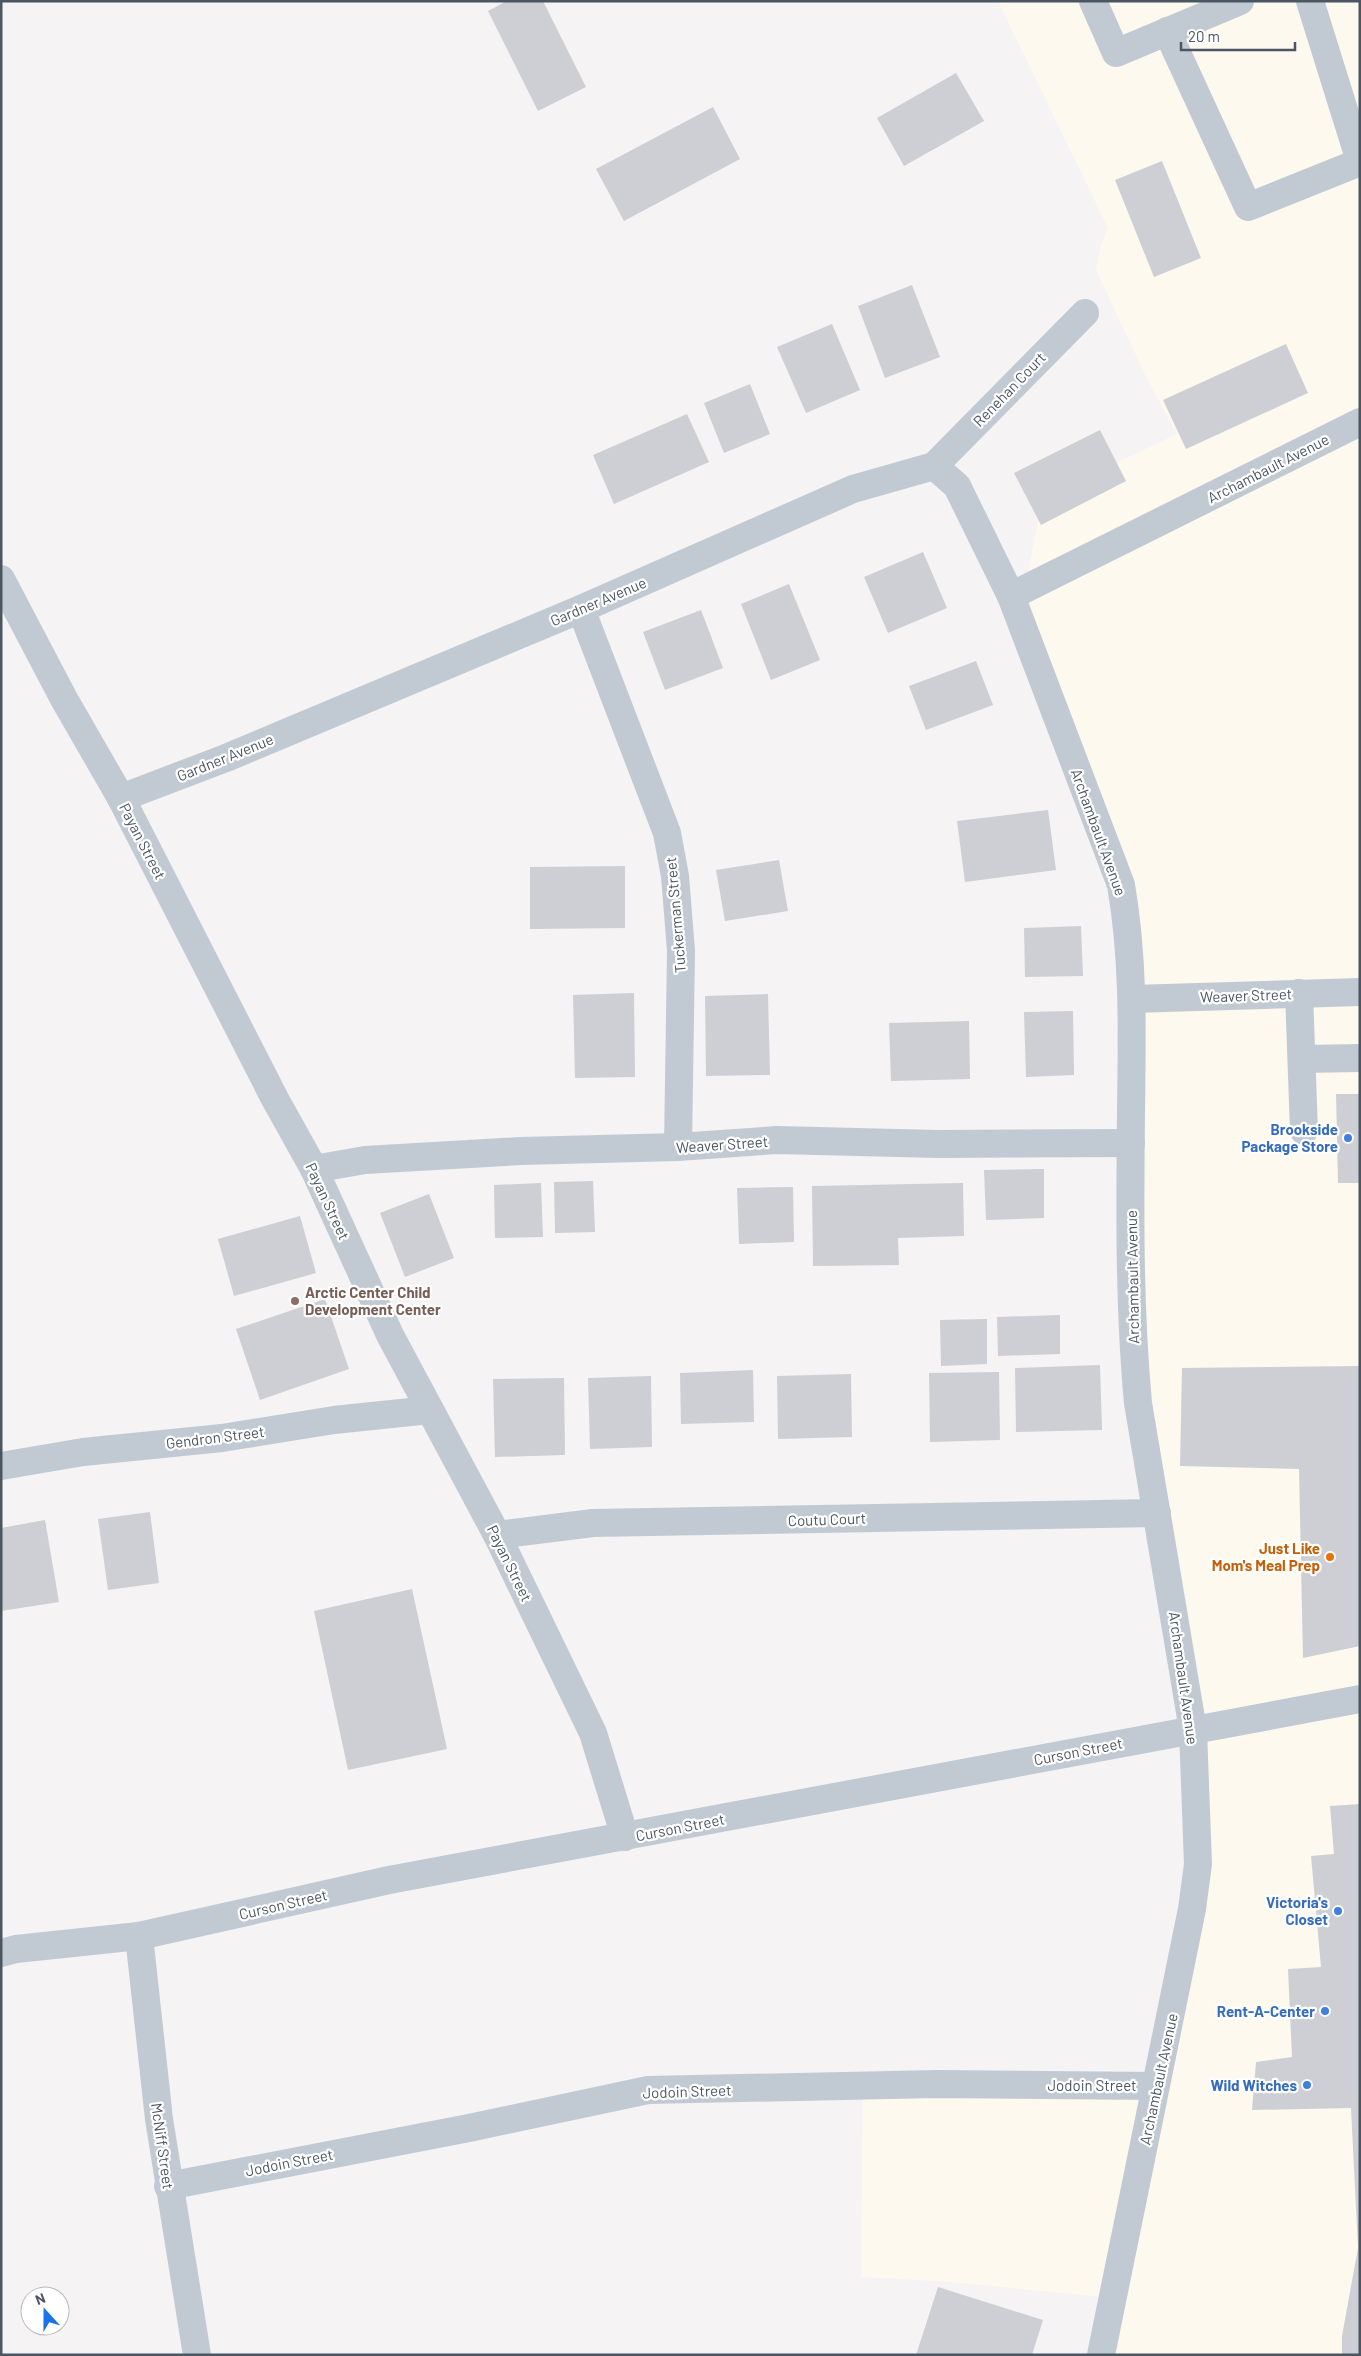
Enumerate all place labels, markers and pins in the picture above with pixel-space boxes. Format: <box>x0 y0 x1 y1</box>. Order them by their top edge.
place label: Brookside Package Store <box>1241 1120 1338 1155</box>
marker: Brookside Package Store <box>1342 1132 1354 1144</box>
place label: Arctic Center Child Development Center <box>305 1283 441 1318</box>
marker: Arctic Center Child Development Center <box>289 1295 301 1307</box>
place label: Just Like Mom's Meal Prep <box>1212 1539 1320 1574</box>
marker: Just Like Mom's Meal Prep <box>1324 1551 1336 1563</box>
place label: Victoria's Closet <box>1266 1893 1328 1928</box>
marker: Victoria's Closet <box>1332 1905 1344 1917</box>
place label: Rent-A-Center <box>1217 2002 1315 2020</box>
marker: Rent-A-Center <box>1319 2005 1331 2017</box>
place label: Wild Witches <box>1210 2076 1297 2094</box>
marker: Wild Witches <box>1301 2079 1313 2091</box>

